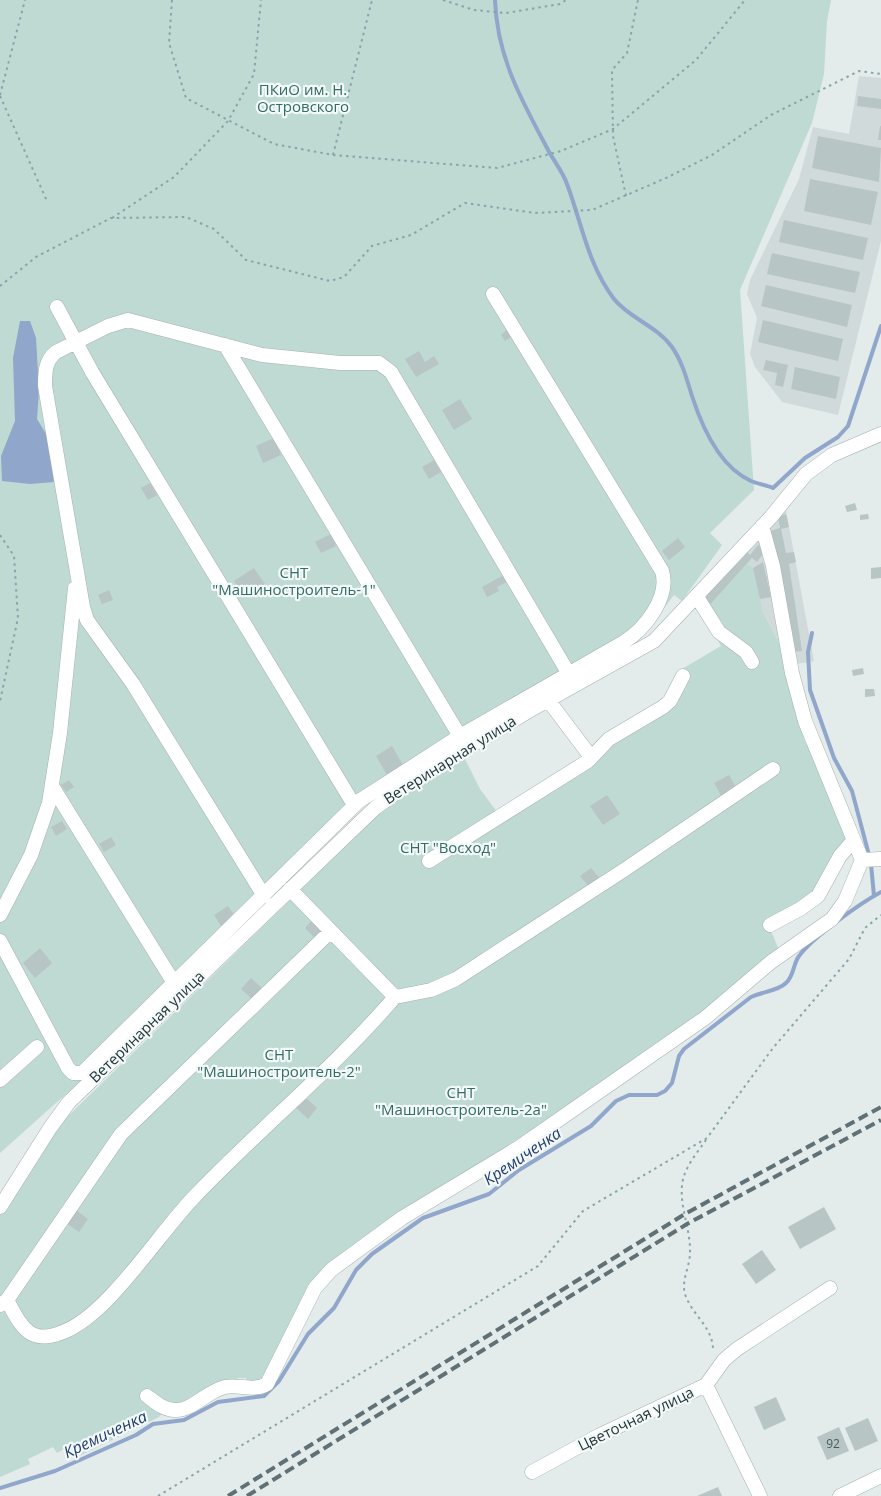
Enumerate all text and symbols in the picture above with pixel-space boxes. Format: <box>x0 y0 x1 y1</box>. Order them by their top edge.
park label: ПКиО им. Н. Островского <box>257 79 349 116</box>
park label: СНТ "Машиностроитель-1" <box>212 562 376 599</box>
street label: Ветеринарная улица <box>379 710 520 808</box>
park label: СНТ "Восход" <box>400 837 496 857</box>
street label: Ветеринарная улица <box>84 966 208 1087</box>
park label: СНТ "Машиностроитель-2" <box>197 1044 361 1081</box>
park label: СНТ "Машиностроитель-2а" <box>375 1082 547 1119</box>
water label: Кремиченка <box>479 1122 565 1190</box>
street label: Цветочная улица <box>574 1381 697 1455</box>
water label: Кремиченка <box>60 1405 150 1463</box>
house number: 92 <box>826 1435 840 1452</box>

